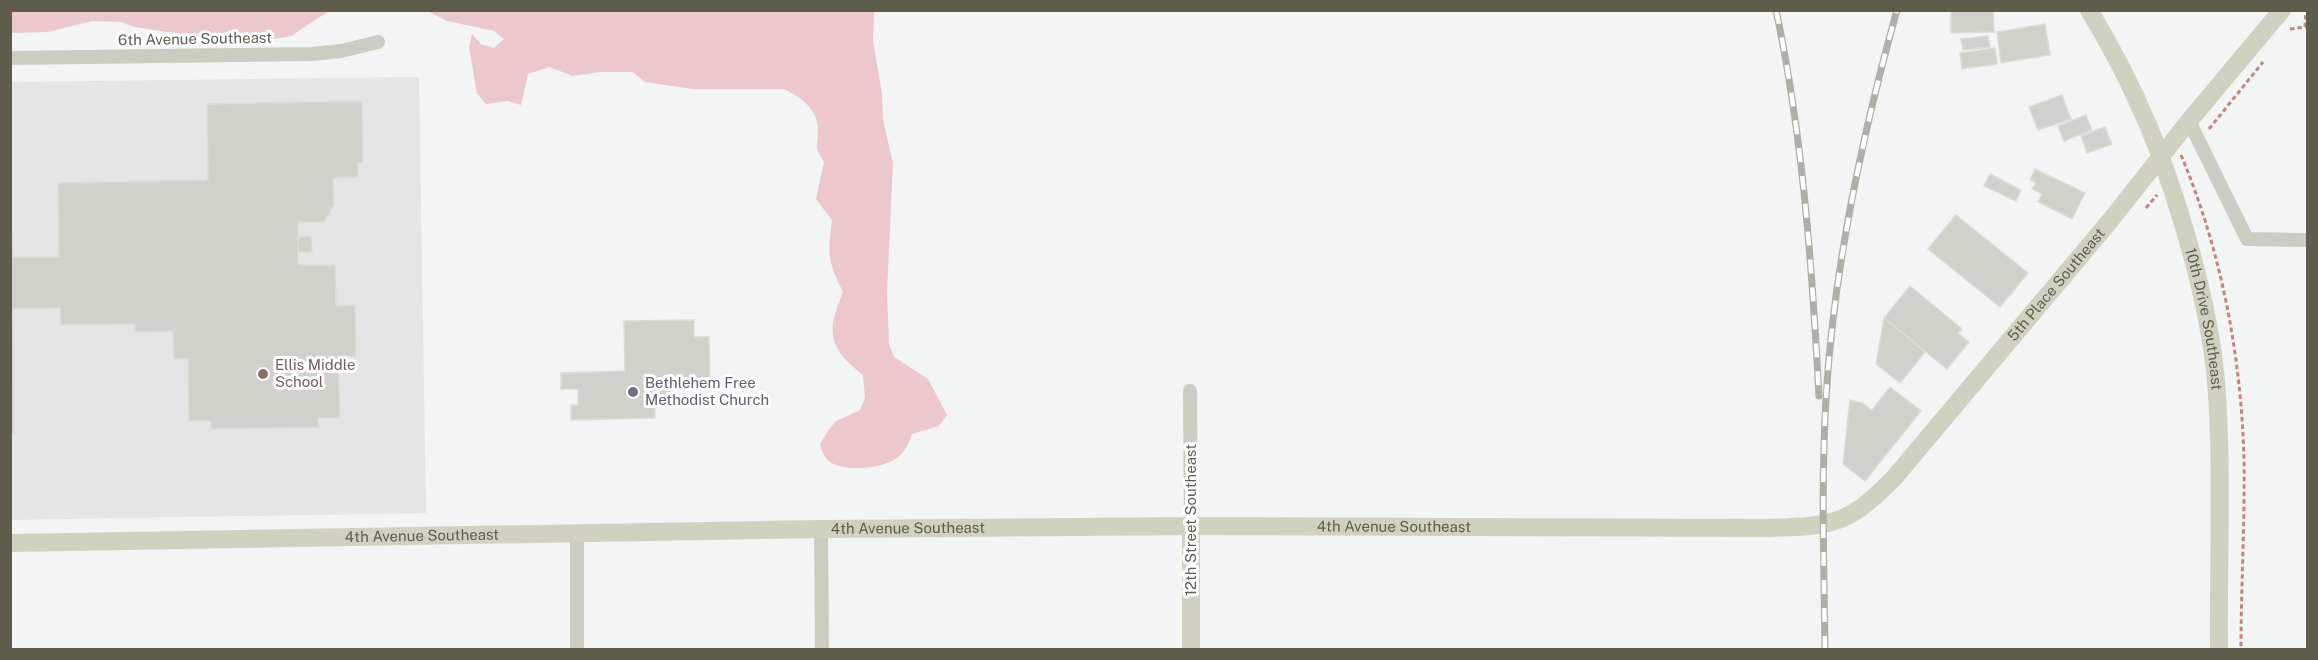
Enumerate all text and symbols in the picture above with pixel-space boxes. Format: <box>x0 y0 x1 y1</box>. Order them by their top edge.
street label: 6th Avenue Southeast <box>118 29 272 48</box>
street label: 5th Place Southeast <box>2004 224 2108 344</box>
street label: 10th Drive Southeast <box>2182 246 2226 391</box>
place label: Ellis Middle School <box>275 356 355 390</box>
marker: Ellis Middle School <box>256 367 270 381</box>
place label: Bethlehem Free Methodist Church <box>645 374 769 408</box>
marker: Bethlehem Free Methodist Church <box>626 385 640 399</box>
street label: 12th Street Southeast <box>1182 444 1199 596</box>
street label: 4th Avenue Southeast <box>1317 517 1471 535</box>
street label: 4th Avenue Southeast <box>831 519 985 537</box>
street label: 4th Avenue Southeast <box>345 526 499 545</box>

